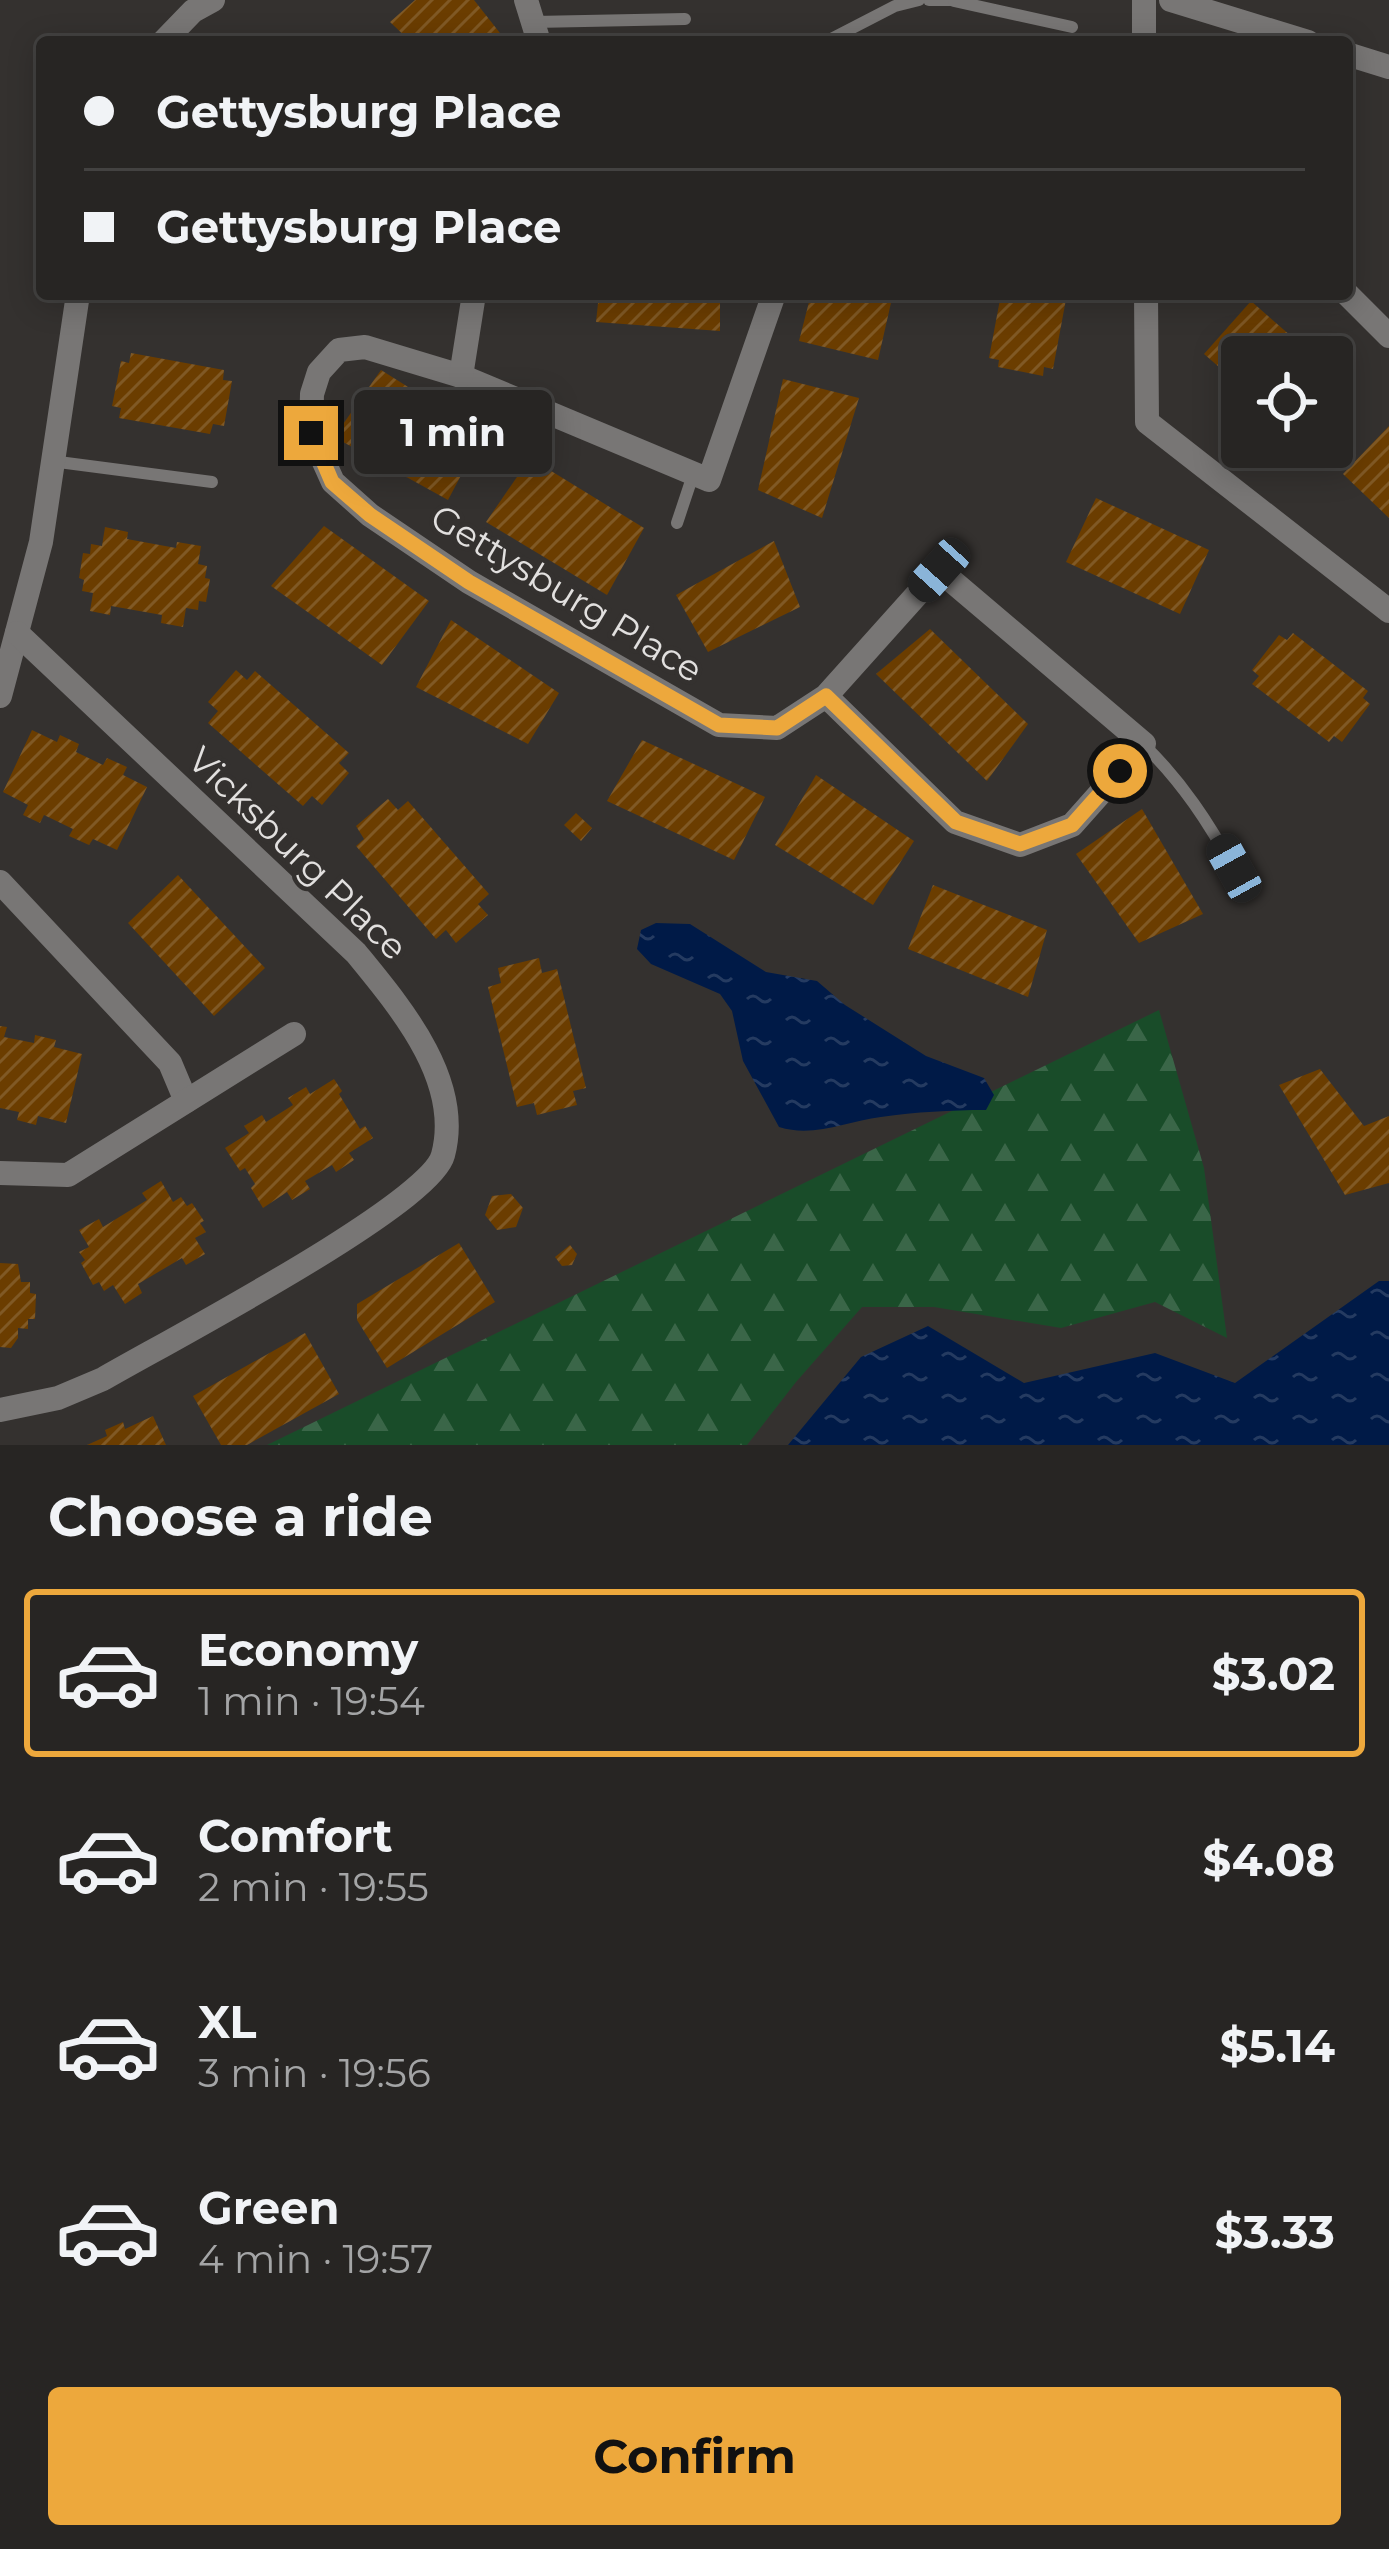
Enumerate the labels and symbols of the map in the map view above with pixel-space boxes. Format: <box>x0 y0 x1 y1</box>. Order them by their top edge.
callout: 1 min <box>353 391 551 475</box>
route end <box>284 406 338 460</box>
street label: Gettysburg Place <box>423 495 711 691</box>
car <box>902 531 976 609</box>
street label: Vicksburg Place <box>179 737 417 969</box>
route start <box>1093 744 1147 798</box>
car <box>1201 828 1267 908</box>

